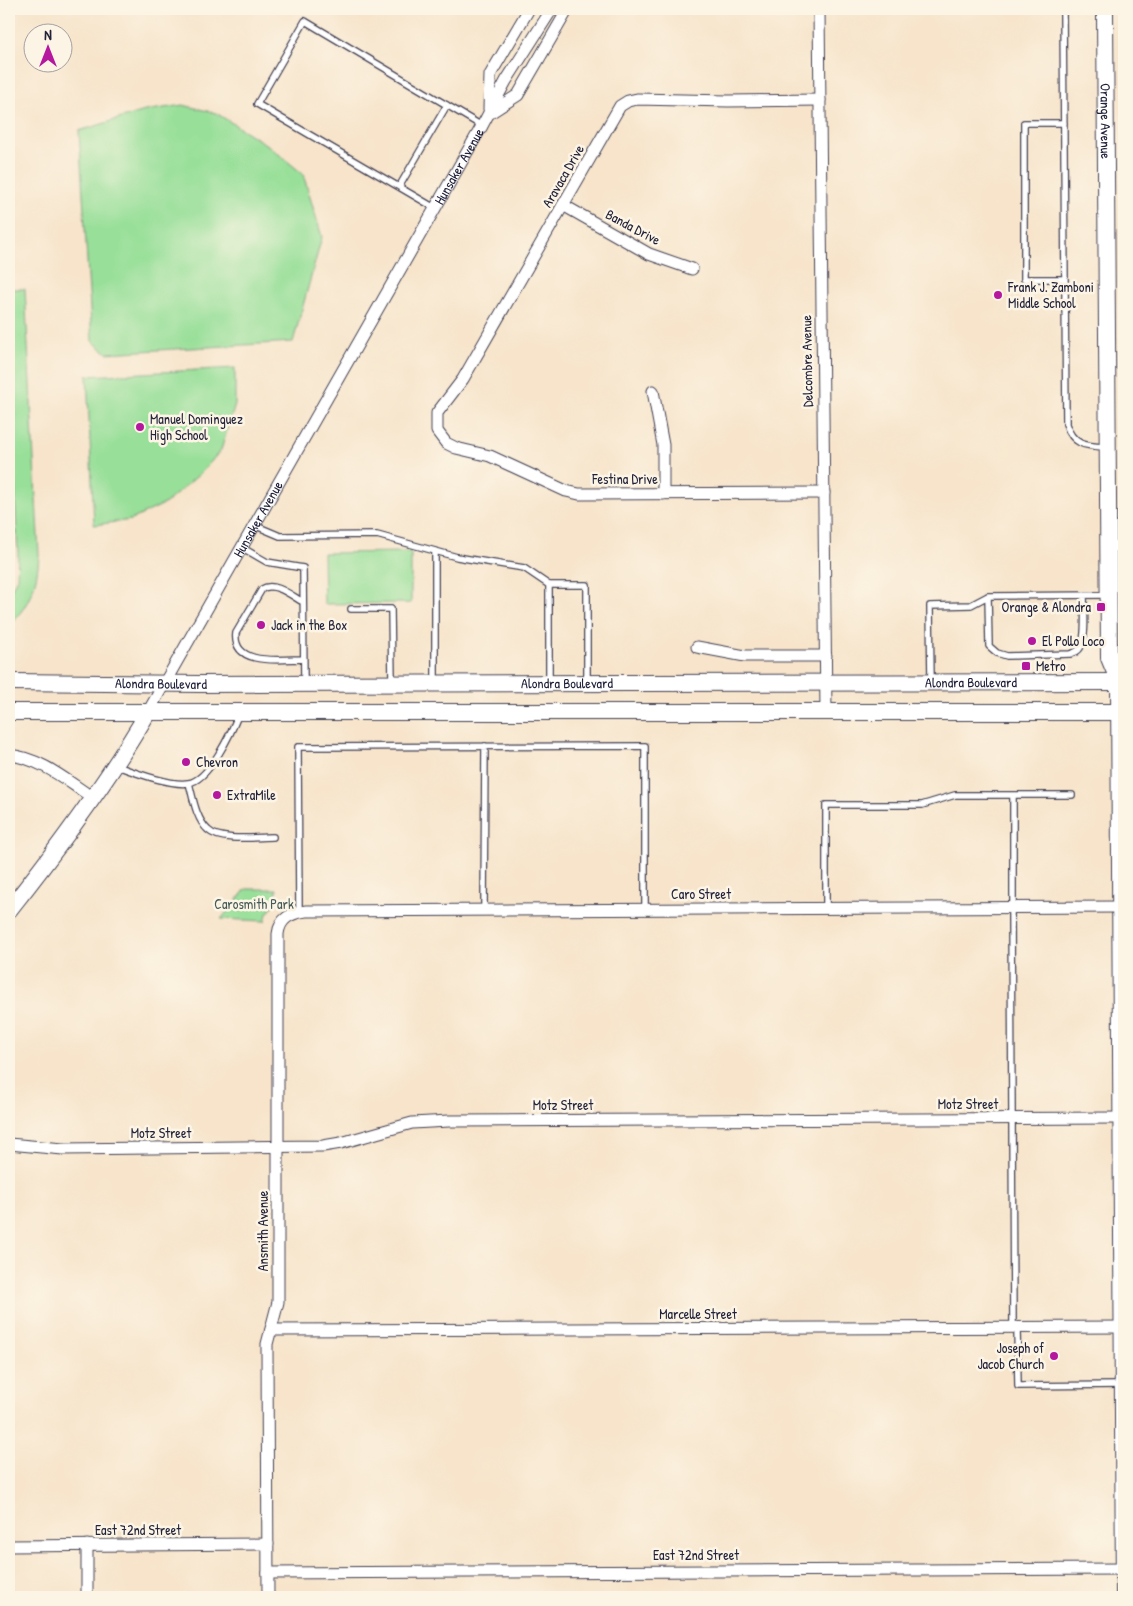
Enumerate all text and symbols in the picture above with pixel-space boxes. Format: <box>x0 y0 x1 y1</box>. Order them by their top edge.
north arrow <box>22 22 72 72</box>
text: N <box>44 25 52 44</box>
street label: Orange Avenue <box>1096 83 1116 159</box>
street label: Hunsaker Avenue <box>429 124 488 208</box>
street label: Aravaca Drive <box>537 141 588 211</box>
street label: Banda Drive <box>603 204 664 249</box>
place label: Frank J. Zamboni Middle School <box>1007 277 1094 312</box>
marker: Frank J. Zamboni Middle School <box>992 289 1004 301</box>
street label: Delcombre Avenue <box>796 314 817 407</box>
place label: Manuel Dominguez High School <box>150 409 243 445</box>
marker: Manuel Dominguez High School <box>134 421 146 433</box>
street label: Festina Drive <box>591 469 658 488</box>
street label: Hunsaker Avenue <box>228 477 287 560</box>
place label: Orange & Alondra <box>1001 597 1091 617</box>
marker: Orange & Alondra <box>1095 601 1107 613</box>
place label: Jack in the Box <box>271 615 347 634</box>
marker: Jack in the Box <box>255 619 267 631</box>
place label: El Pollo Loco <box>1042 631 1105 650</box>
marker: El Pollo Loco <box>1026 635 1038 647</box>
place label: Metro <box>1036 656 1066 675</box>
marker: Metro <box>1020 660 1032 672</box>
street label: Alondra Boulevard <box>925 672 1017 691</box>
street label: Alondra Boulevard <box>115 673 207 693</box>
street label: Alondra Boulevard <box>521 673 613 692</box>
place label: Chevron <box>196 752 238 771</box>
marker: Chevron <box>180 756 192 768</box>
place label: ExtraMile <box>227 785 276 804</box>
marker: ExtraMile <box>211 789 223 801</box>
street label: Caro Street <box>671 884 731 903</box>
park label: Carosmith Park <box>214 894 294 913</box>
street label: Motz Street <box>938 1094 998 1113</box>
street label: Motz Street <box>533 1095 593 1114</box>
street label: Motz Street <box>131 1123 191 1142</box>
street label: Ansmith Avenue <box>253 1190 272 1271</box>
street label: Marcelle Street <box>659 1304 737 1323</box>
place label: Joseph of Jacob Church <box>977 1338 1044 1373</box>
marker: Joseph of Jacob Church <box>1048 1350 1060 1362</box>
street label: East 72nd Street <box>95 1520 181 1539</box>
street label: East 72nd Street <box>653 1545 739 1564</box>

